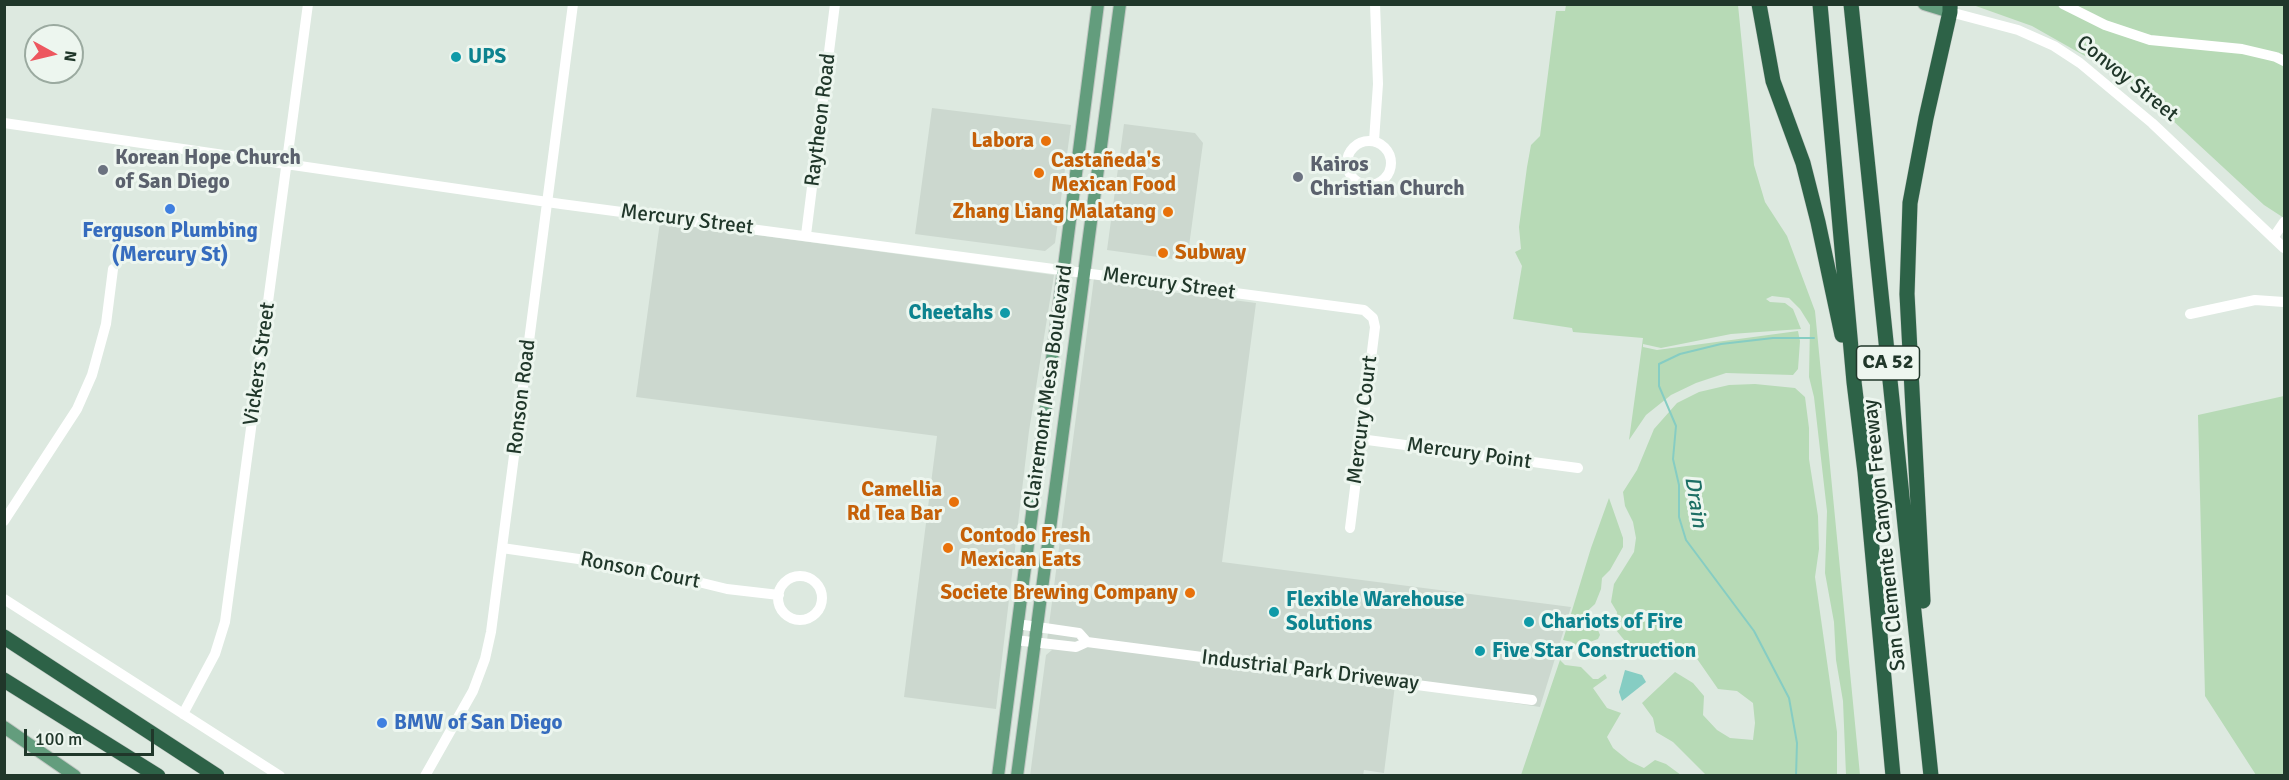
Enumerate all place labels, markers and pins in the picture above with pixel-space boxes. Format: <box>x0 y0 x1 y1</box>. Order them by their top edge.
place label: UPS <box>468 44 506 70</box>
marker: UPS <box>449 50 463 64</box>
place label: Labora <box>971 128 1034 154</box>
marker: Labora <box>1039 134 1053 148</box>
place label: Korean Hope Church of San Diego <box>115 145 301 195</box>
place label: Castañeda's Mexican Food <box>1051 148 1176 198</box>
place label: Kairos Christian Church <box>1310 152 1465 202</box>
marker: Korean Hope Church of San Diego <box>96 163 110 177</box>
marker: Castañeda's Mexican Food <box>1032 166 1046 180</box>
marker: Kairos Christian Church <box>1291 170 1305 184</box>
place label: Zhang Liang Malatang <box>952 199 1156 225</box>
marker: Ferguson Plumbing (Mercury St) <box>163 202 177 216</box>
marker: Zhang Liang Malatang <box>1161 205 1175 219</box>
place label: Ferguson Plumbing (Mercury St) <box>82 218 258 268</box>
place label: Subway <box>1175 240 1246 266</box>
marker: Subway <box>1156 246 1170 260</box>
place label: Cheetahs <box>909 300 993 326</box>
marker: Cheetahs <box>998 306 1012 320</box>
place label: Camellia Rd Tea Bar <box>847 477 942 527</box>
marker: Camellia Rd Tea Bar <box>947 495 961 509</box>
place label: Contodo Fresh Mexican Eats <box>960 523 1091 573</box>
marker: Contodo Fresh Mexican Eats <box>941 541 955 555</box>
place label: Societe Brewing Company <box>940 580 1178 606</box>
marker: Societe Brewing Company <box>1183 586 1197 600</box>
place label: Flexible Warehouse Solutions <box>1286 587 1464 637</box>
marker: Flexible Warehouse Solutions <box>1267 605 1281 619</box>
place label: Chariots of Fire <box>1541 609 1683 635</box>
marker: Chariots of Fire <box>1522 615 1536 629</box>
place label: Five Star Construction <box>1492 638 1696 664</box>
marker: Five Star Construction <box>1473 644 1487 658</box>
place label: BMW of San Diego <box>394 710 562 736</box>
marker: BMW of San Diego <box>375 716 389 730</box>

